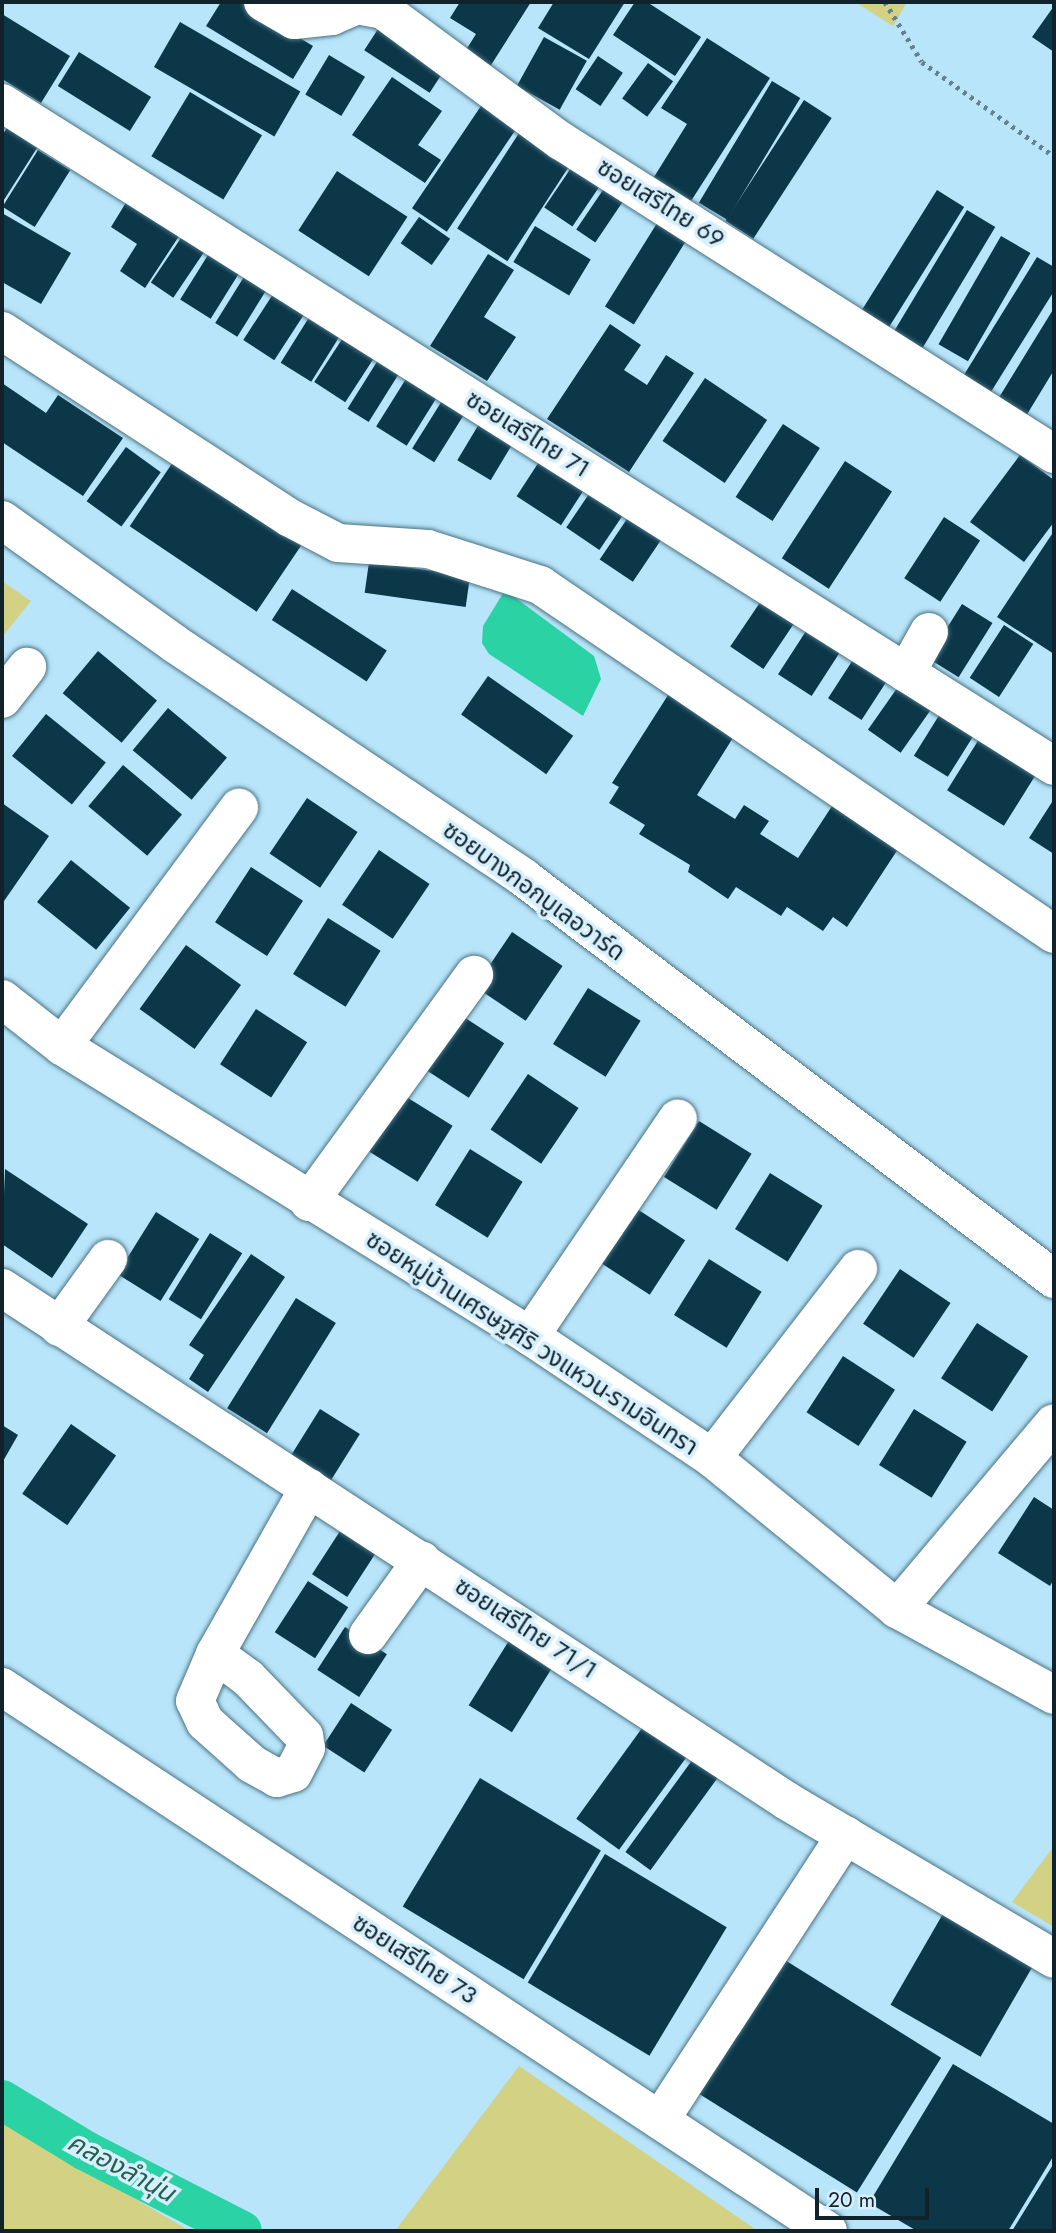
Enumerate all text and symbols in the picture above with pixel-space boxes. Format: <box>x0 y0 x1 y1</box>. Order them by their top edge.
street label: ซอยเสรีไทย 69 <box>592 152 730 254</box>
street label: ซอยเสรีไทย 71 <box>461 385 595 483</box>
street label: ซอยบางกอกบูเลอวาร์ด <box>437 815 631 967</box>
street label: ซอยหมู่บ้านเศรษฐศิริ วงแหวน-รามอินทรา <box>361 1225 703 1461</box>
street label: ซอยเสรีไทย 71/1 <box>450 1571 602 1685</box>
street label: ซอยเสรีไทย 73 <box>347 1908 483 2010</box>
water label: คลองลำนุ่น <box>62 2127 180 2209</box>
scale bar <box>818 2174 932 2218</box>
text: 20 m <box>828 2185 875 2215</box>

